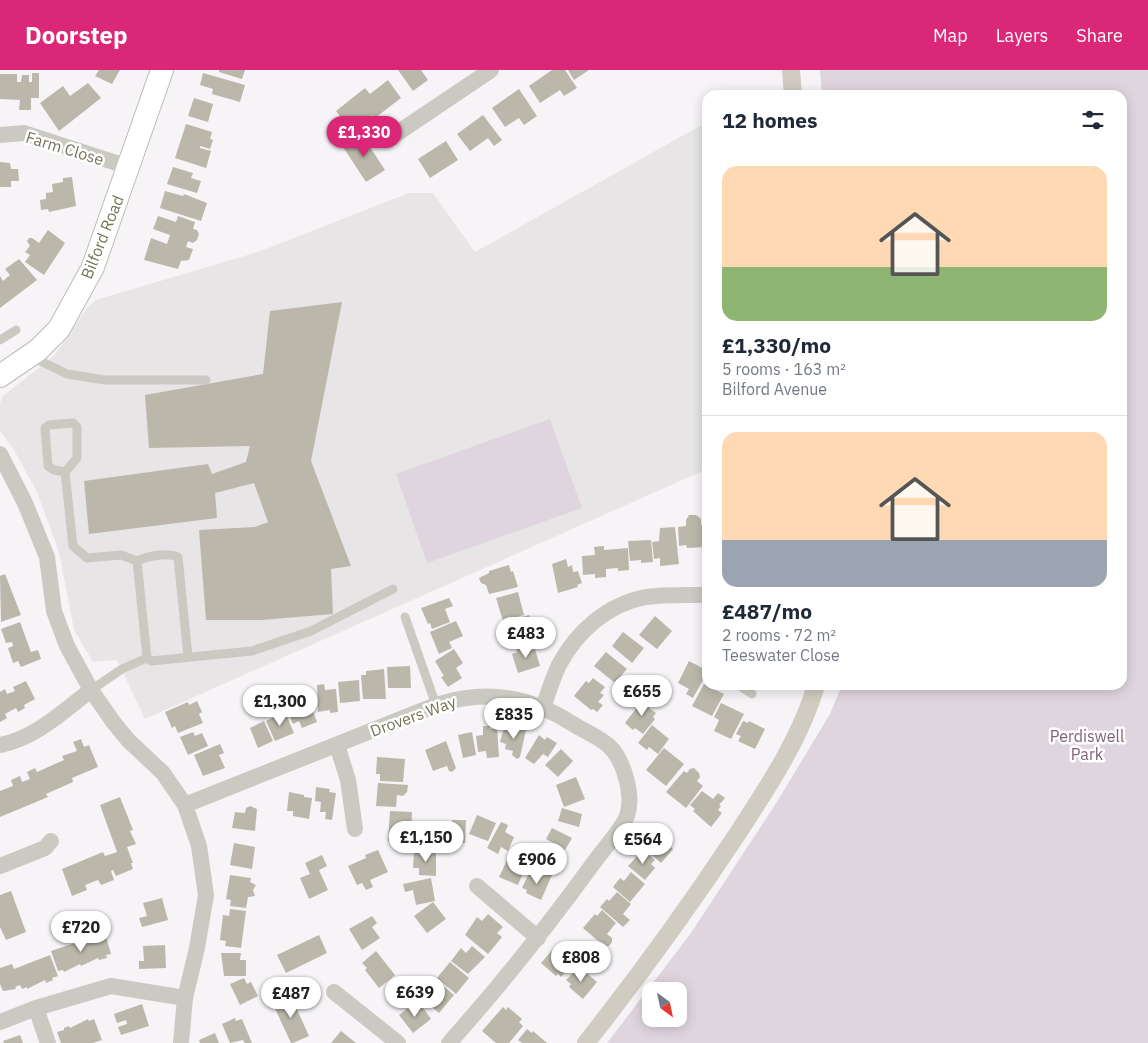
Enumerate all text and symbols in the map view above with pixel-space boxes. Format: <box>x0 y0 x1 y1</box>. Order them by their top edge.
text: Doorstep <box>25 19 128 51</box>
text: Map <box>933 24 968 47</box>
text: Layers <box>996 24 1048 47</box>
text: Share <box>1076 24 1123 47</box>
text: 12 homes <box>722 106 818 134</box>
icon: filters <box>1079 106 1107 134</box>
pin: £1,330 <box>323 116 405 158</box>
text: £1,330 <box>338 122 390 142</box>
street label: Farm Close <box>24 127 107 169</box>
street label: Bilford Road <box>76 192 128 282</box>
icon: home <box>870 199 960 289</box>
text: £1,330/mo <box>722 331 831 359</box>
text: 5 rooms · 163 m² <box>722 359 846 379</box>
text: Bilford Avenue <box>722 379 827 399</box>
icon: home <box>870 464 960 554</box>
text: £487/mo <box>722 597 812 625</box>
pin: £483 <box>496 616 556 659</box>
text: £483 <box>507 623 545 643</box>
text: 2 rooms · 72 m² <box>722 625 836 645</box>
text: Teeswater Close <box>722 645 840 665</box>
pin: £655 <box>612 674 672 717</box>
text: £655 <box>623 681 661 701</box>
pin: £1,300 <box>239 684 321 727</box>
text: £1,300 <box>254 691 306 711</box>
street label: Drovers Way <box>367 691 459 741</box>
pin: £835 <box>484 698 544 740</box>
text: £835 <box>495 704 533 724</box>
park label: Perdiswell Park <box>1050 726 1124 764</box>
pin: £1,150 <box>385 820 467 863</box>
pin: £564 <box>613 822 673 865</box>
text: £1,150 <box>400 827 452 847</box>
text: £564 <box>624 829 662 849</box>
pin: £906 <box>507 842 567 885</box>
text: £906 <box>518 849 556 869</box>
pin: £720 <box>51 910 111 953</box>
text: £720 <box>62 917 100 937</box>
pin: £808 <box>551 940 611 983</box>
text: £808 <box>562 947 600 967</box>
pin: £487 <box>261 976 321 1019</box>
pin: £639 <box>385 976 445 1018</box>
text: £639 <box>396 982 434 1002</box>
north arrow <box>642 982 688 1028</box>
map controls <box>642 982 687 1027</box>
text: £487 <box>272 983 310 1003</box>

